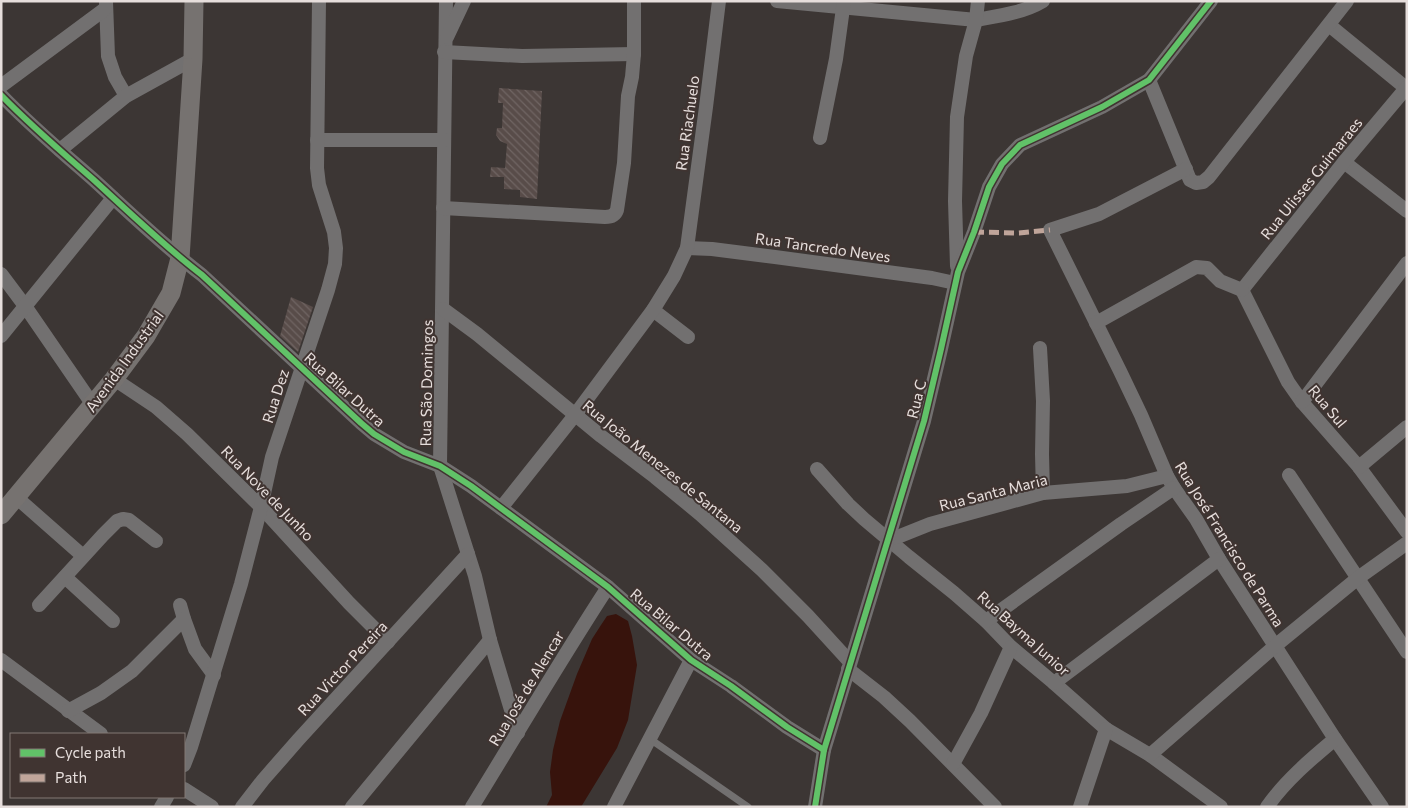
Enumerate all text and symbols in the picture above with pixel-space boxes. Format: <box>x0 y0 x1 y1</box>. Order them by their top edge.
street label: Rua Riachuelo <box>671 74 703 172</box>
street label: Rua Ulisses Guimaraes <box>1256 113 1366 243</box>
street label: Rua Tancredo Neves <box>754 229 892 265</box>
street label: Avenida Industrial <box>81 307 167 415</box>
street label: Rua São Domingos <box>416 319 436 446</box>
street label: Rua Bilar Dutra <box>301 348 389 430</box>
street label: Rua Dez <box>258 367 292 425</box>
street label: Rua C <box>903 378 929 420</box>
street label: Rua Sul <box>1305 381 1351 431</box>
street label: Rua João Menezes de Santana <box>579 396 747 536</box>
street label: Rua Nove de Junho <box>218 442 318 544</box>
street label: Rua José Francisco de Parma <box>1172 458 1288 630</box>
street label: Rua Santa Maria <box>937 470 1049 514</box>
street label: Rua Bilar Dutra <box>627 584 717 664</box>
street label: Rua Bayma Junior <box>974 587 1074 679</box>
street label: Rua Victor Pereira <box>294 617 390 719</box>
street label: Rua José de Alencar <box>484 627 568 749</box>
legend <box>10 733 185 798</box>
text: Cycle path <box>55 743 126 761</box>
text: Path <box>55 768 87 786</box>

